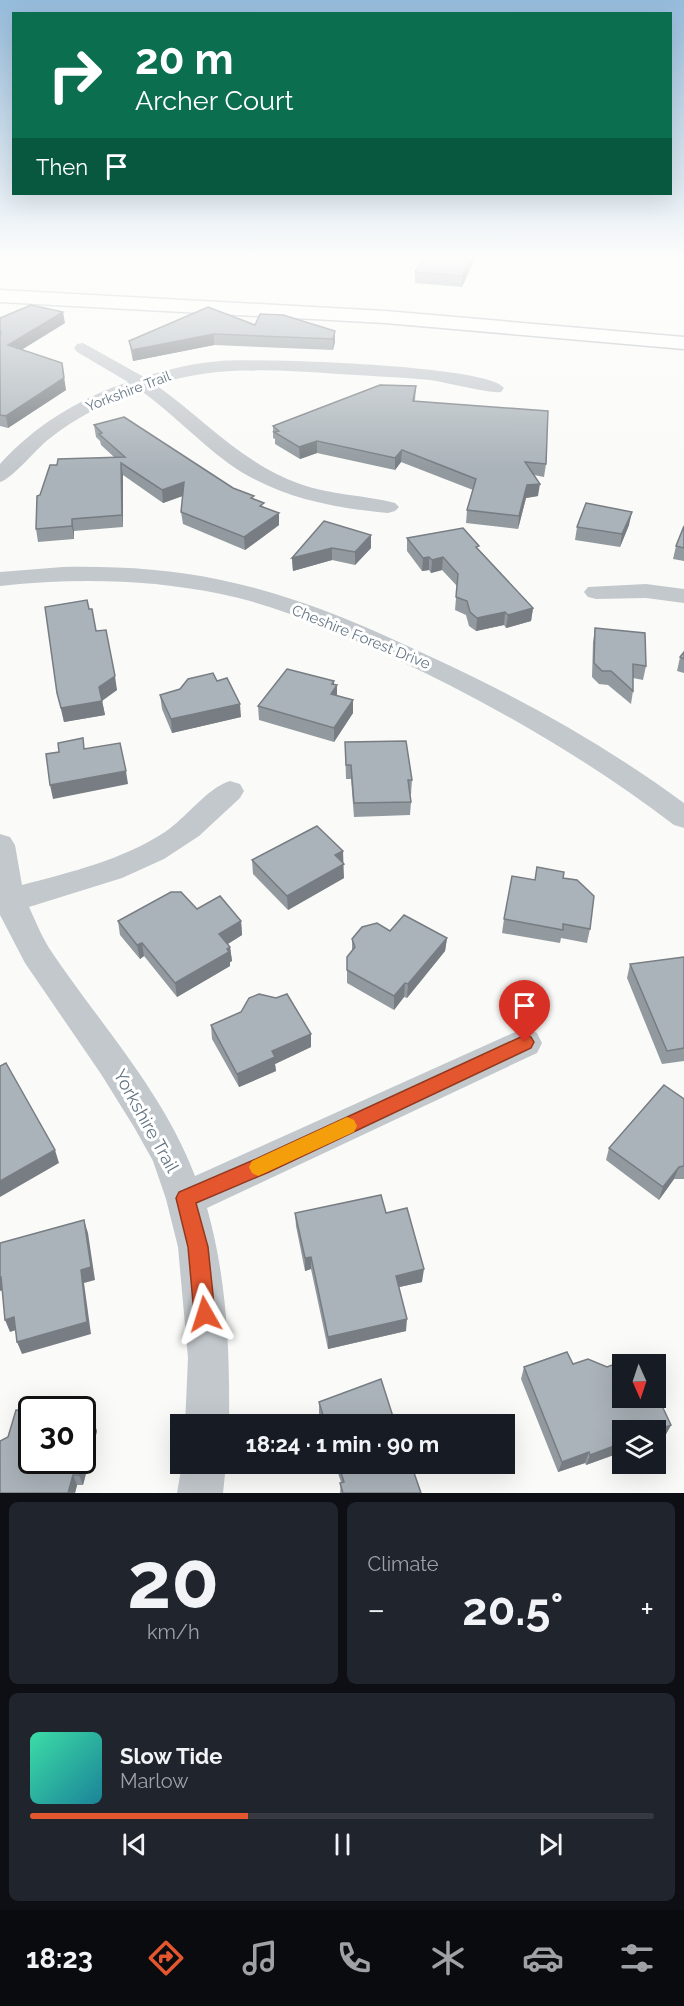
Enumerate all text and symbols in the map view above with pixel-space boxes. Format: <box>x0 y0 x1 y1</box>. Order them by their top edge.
text: 20 m <box>135 35 234 84</box>
icon: right <box>36 36 114 114</box>
text: Archer Court <box>135 85 294 116</box>
icon: arrive <box>100 150 133 183</box>
text: Then <box>36 154 88 180</box>
street label: Yorkshire Trail <box>83 367 173 414</box>
street label: Cheshire Forest Drive <box>289 601 433 673</box>
pin <box>499 980 550 1042</box>
icon: arrive <box>508 989 541 1022</box>
street label: Yorkshire Trail <box>109 1066 183 1176</box>
position arrow <box>173 1282 237 1346</box>
north arrow <box>612 1354 666 1408</box>
map controls <box>612 1354 666 1474</box>
speed limit sign: 30 <box>18 1396 96 1474</box>
button: layers <box>612 1420 666 1474</box>
text: 18:24 · 1 min · 90 m <box>246 1431 439 1457</box>
text: 20 <box>127 1535 219 1626</box>
text: Climate <box>368 1552 439 1576</box>
text: 20.5° <box>462 1583 563 1636</box>
text: − <box>368 1590 385 1629</box>
text: + <box>640 1590 654 1629</box>
text: km/h <box>147 1620 200 1644</box>
text: Slow Tide <box>120 1743 222 1769</box>
text: Marlow <box>120 1769 189 1793</box>
icon: previous <box>118 1828 151 1861</box>
icon: pause <box>326 1828 359 1861</box>
icon: next <box>534 1828 567 1861</box>
icon: directions <box>145 1937 187 1979</box>
icon: music <box>239 1937 281 1979</box>
icon: phone <box>333 1937 375 1979</box>
icon: climate <box>427 1937 469 1979</box>
icon: car <box>522 1937 564 1979</box>
icon: filters <box>616 1937 658 1979</box>
text: 18:23 <box>26 1943 93 1974</box>

